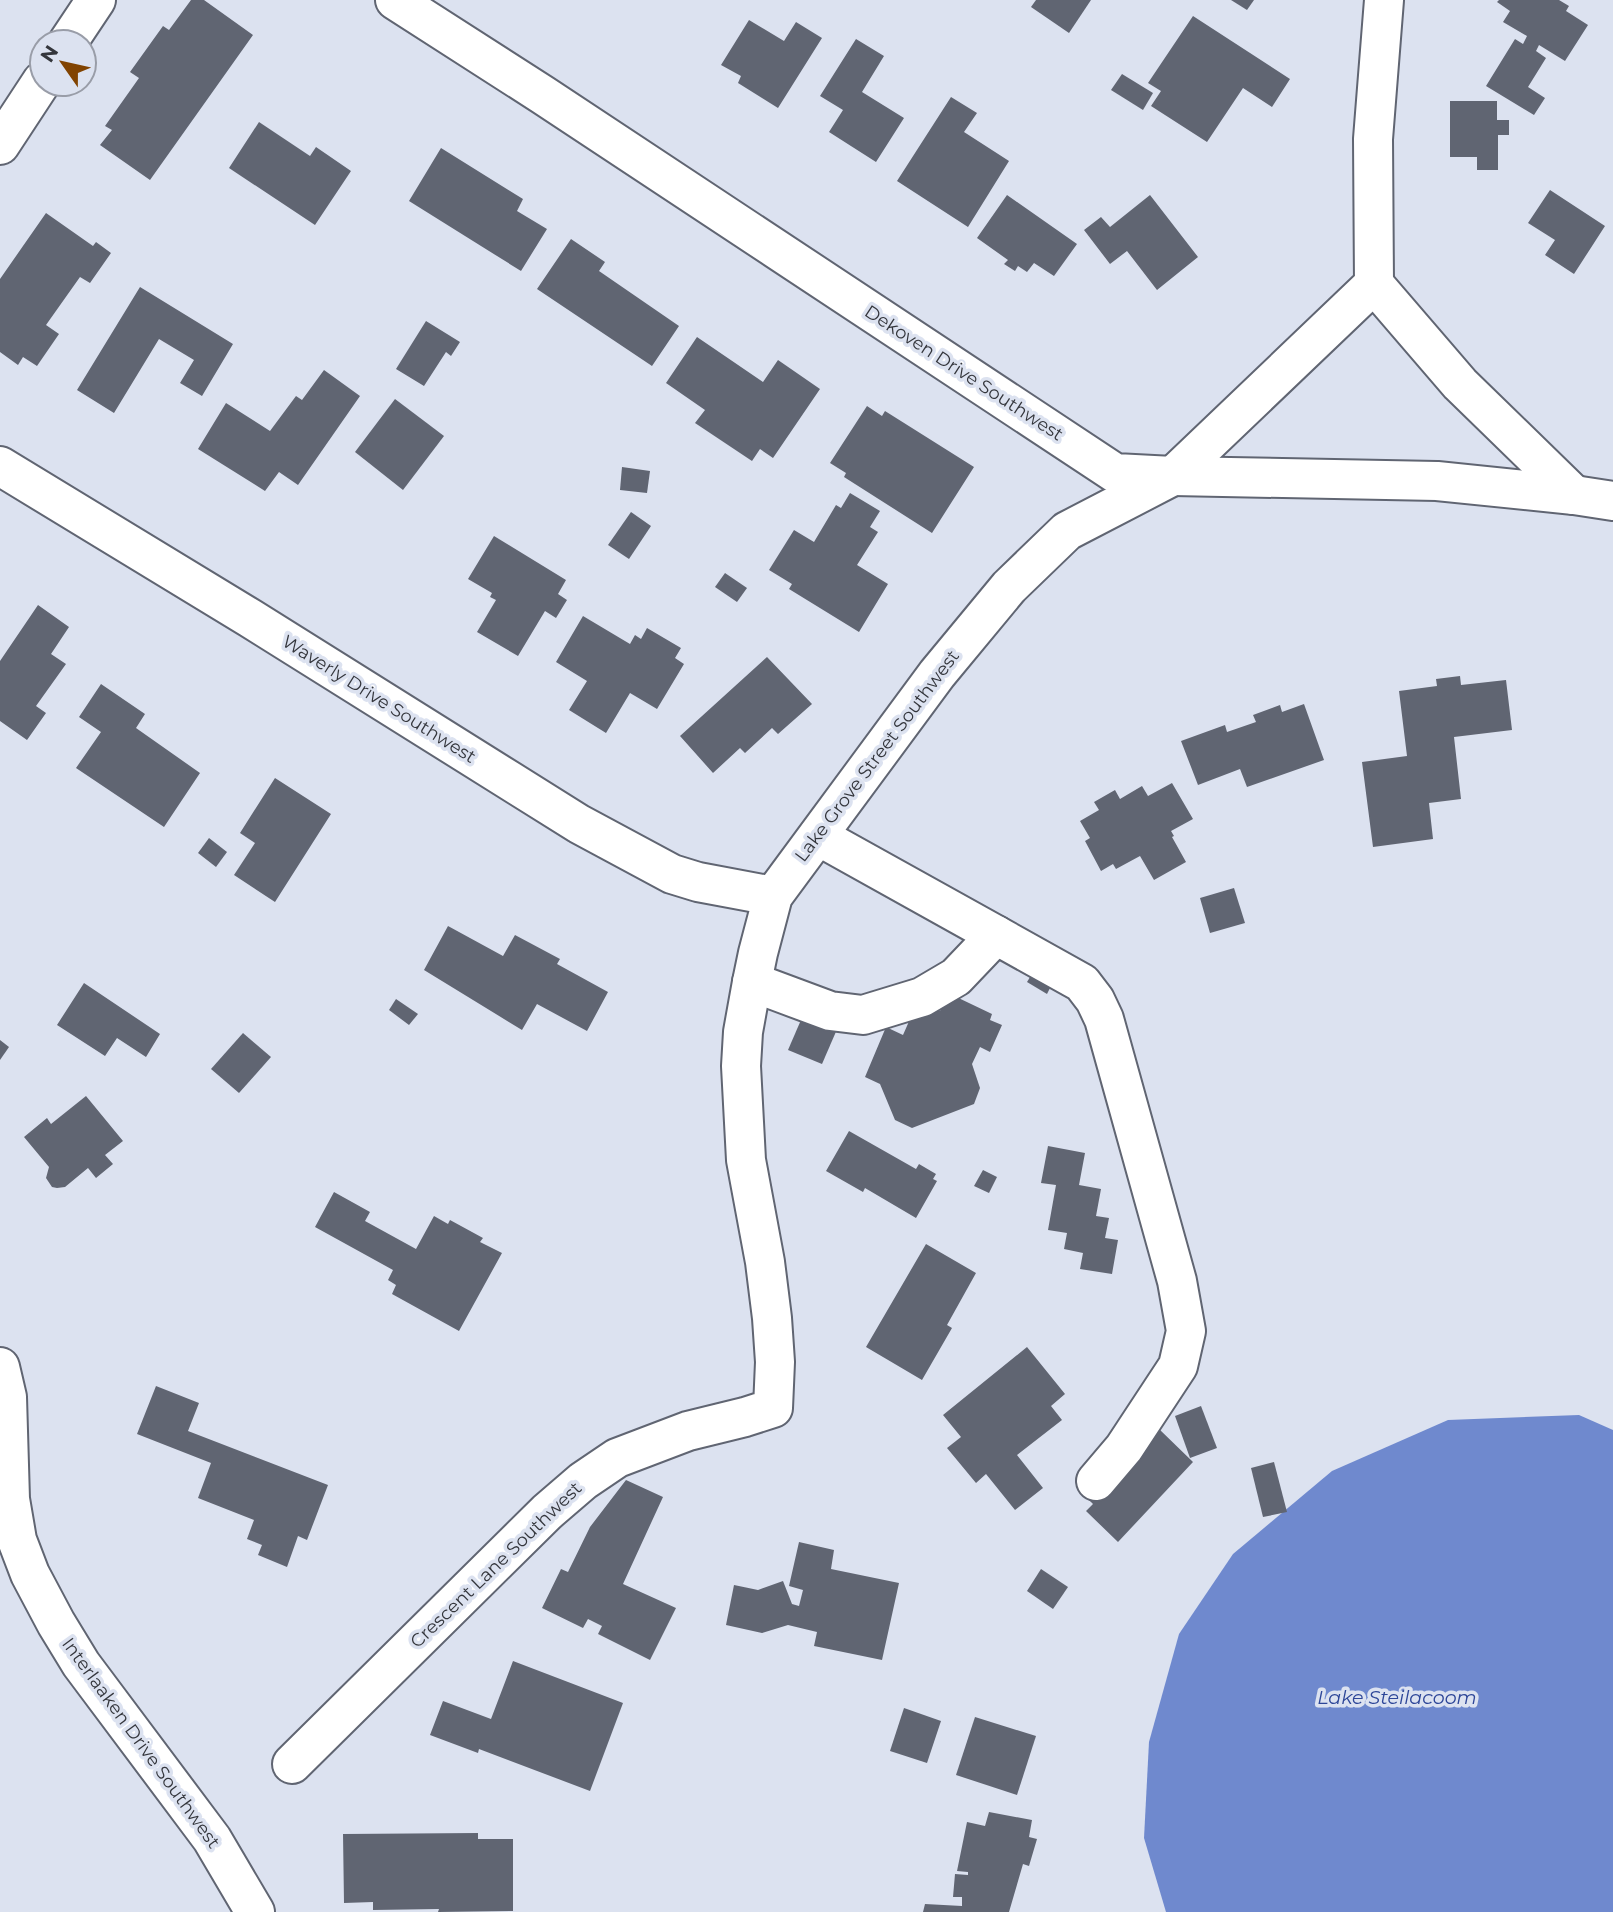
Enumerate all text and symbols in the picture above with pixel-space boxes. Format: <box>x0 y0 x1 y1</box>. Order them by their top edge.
north arrow <box>28 28 98 98</box>
text: N <box>35 41 63 67</box>
street label: Dekoven Drive Southwest <box>861 300 1067 446</box>
street label: Waverly Drive Southwest <box>278 630 480 768</box>
street label: Lake Grove Street Southwest <box>790 646 964 866</box>
street label: Crescent Lane Southwest <box>406 1477 586 1653</box>
street label: Interlaaken Drive Southwest <box>57 1633 225 1853</box>
water label: Lake Steilacoom <box>1317 1686 1477 1709</box>

